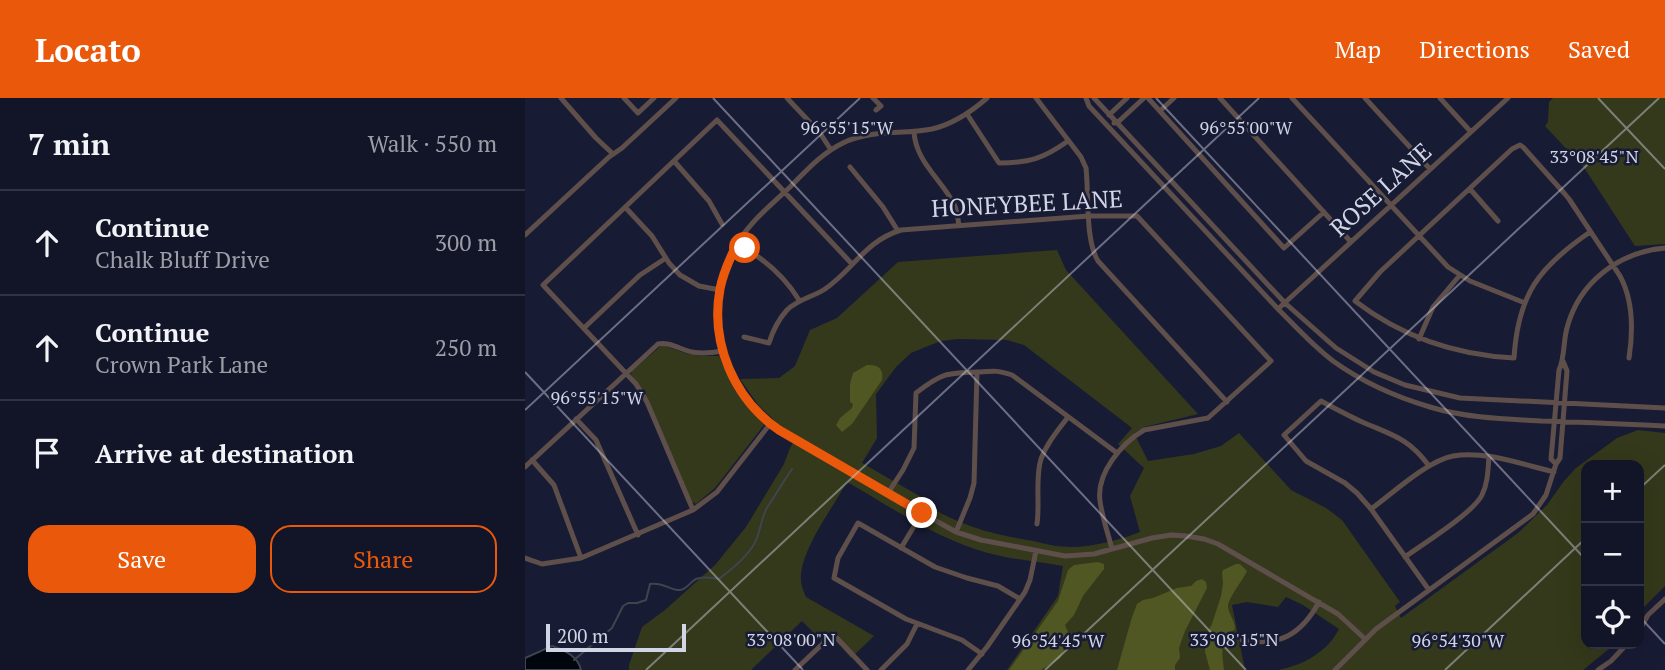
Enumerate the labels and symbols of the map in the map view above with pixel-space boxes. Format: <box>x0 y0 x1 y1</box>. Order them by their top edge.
text: 96°55'15"W <box>801 115 894 139</box>
text: 96°55'00"W <box>1200 115 1293 139</box>
street label: ROSE LANE <box>1323 135 1438 243</box>
text: 33°08'45"N <box>1549 144 1639 168</box>
street label: HONEYBEE LANE <box>930 182 1124 224</box>
route start <box>729 232 760 263</box>
text: 96°55'15"W <box>551 385 644 409</box>
route end <box>906 497 937 528</box>
scale bar <box>546 621 686 653</box>
text: 33°08'00"N <box>746 627 836 651</box>
text: 33°08'15"N <box>1189 627 1279 651</box>
text: 96°54'45"W <box>1012 628 1105 652</box>
text: 96°54'30"W <box>1412 628 1505 652</box>

